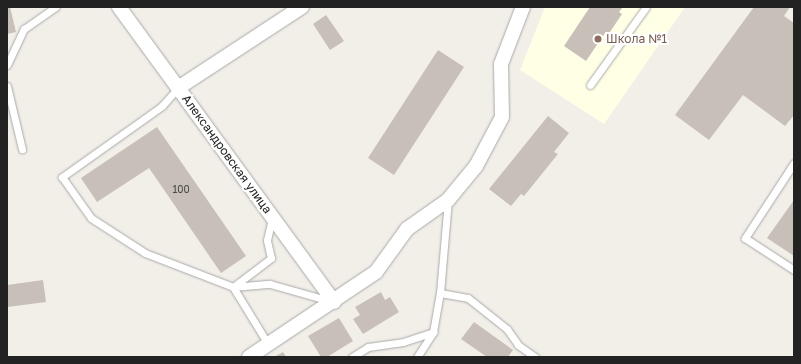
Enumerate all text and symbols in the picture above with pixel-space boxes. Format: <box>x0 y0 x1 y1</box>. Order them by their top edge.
place label: Школа №1 <box>606 32 667 46</box>
marker: Школа №1 <box>593 34 603 44</box>
street label: Александровская улица <box>179 92 275 216</box>
house number: 100 <box>172 184 190 196</box>

